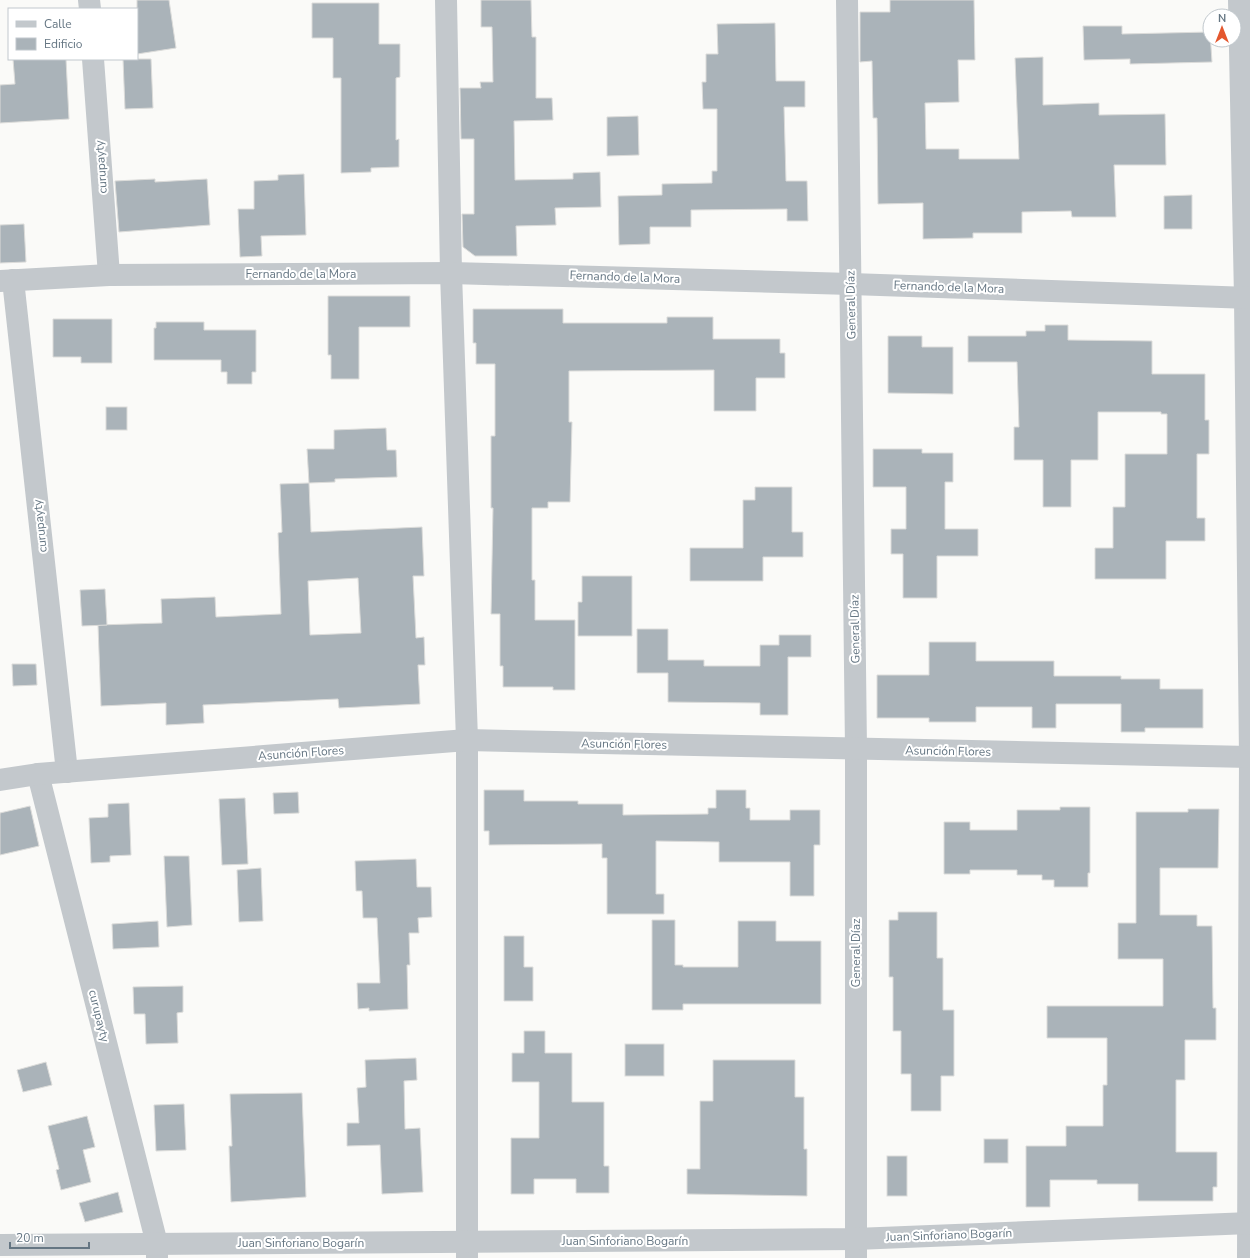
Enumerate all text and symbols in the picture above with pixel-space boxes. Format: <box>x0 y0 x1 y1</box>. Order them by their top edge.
legend <box>8 8 138 60</box>
north arrow <box>1202 8 1242 48</box>
text: N <box>1218 11 1226 26</box>
text: Calle <box>44 16 72 32</box>
text: Edificio <box>44 36 83 52</box>
street label: curupayty <box>91 139 111 194</box>
street label: Fernando de la Mora <box>246 266 356 282</box>
street label: Fernando de la Mora <box>569 267 681 287</box>
street label: General Díaz <box>842 270 860 340</box>
street label: Fernando de la Mora <box>893 277 1005 297</box>
street label: curupayty <box>29 498 51 553</box>
street label: General Díaz <box>846 594 864 664</box>
street label: Asunción Flores <box>581 735 667 753</box>
street label: Asunción Flores <box>258 742 345 764</box>
street label: Asunción Flores <box>905 742 991 760</box>
street label: General Díaz <box>848 918 864 988</box>
street label: curupayty <box>85 988 113 1045</box>
scale bar <box>10 1224 89 1250</box>
street label: Juan Sinforiano Bogarín <box>885 1225 1012 1245</box>
text: 20 m <box>16 1230 44 1246</box>
street label: Juan Sinforiano Bogarín <box>561 1233 688 1249</box>
street label: Juan Sinforiano Bogarín <box>237 1235 364 1251</box>

